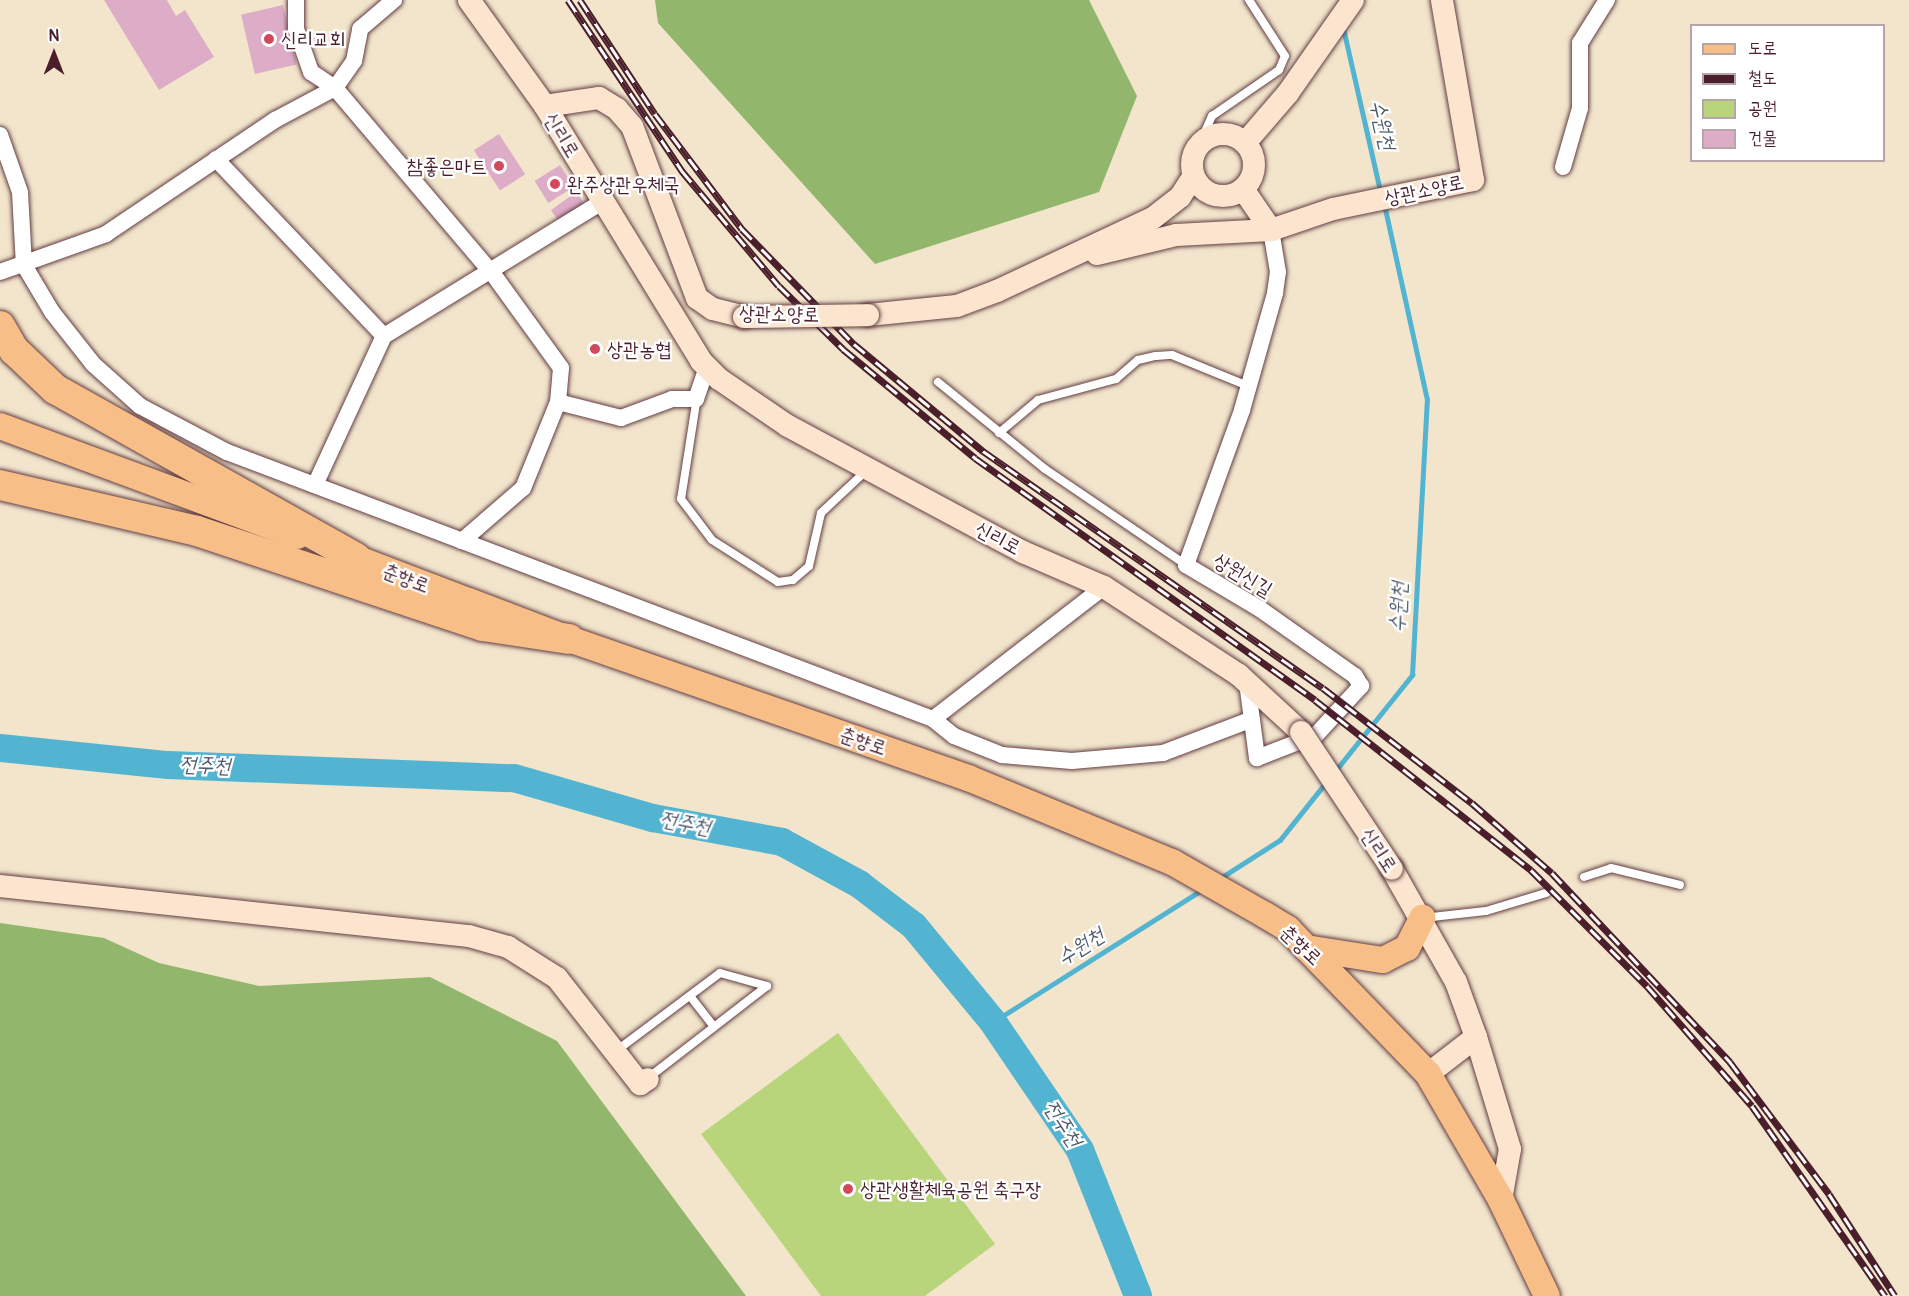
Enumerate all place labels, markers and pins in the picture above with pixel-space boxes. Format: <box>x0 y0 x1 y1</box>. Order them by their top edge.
place label: 신리교회 <box>281 27 345 51</box>
marker: 신리교회 <box>262 32 276 46</box>
place label: 참좋은마트 <box>407 154 487 178</box>
marker: 참좋은마트 <box>492 159 506 173</box>
place label: 완주상관우체국 <box>567 172 680 196</box>
marker: 완주상관우체국 <box>548 177 562 191</box>
place label: 상관농협 <box>607 337 671 361</box>
marker: 상관농협 <box>588 342 602 356</box>
place label: 상관생활체육공원 축구장 <box>860 1177 1041 1201</box>
marker: 상관생활체육공원 축구장 <box>841 1182 855 1196</box>

